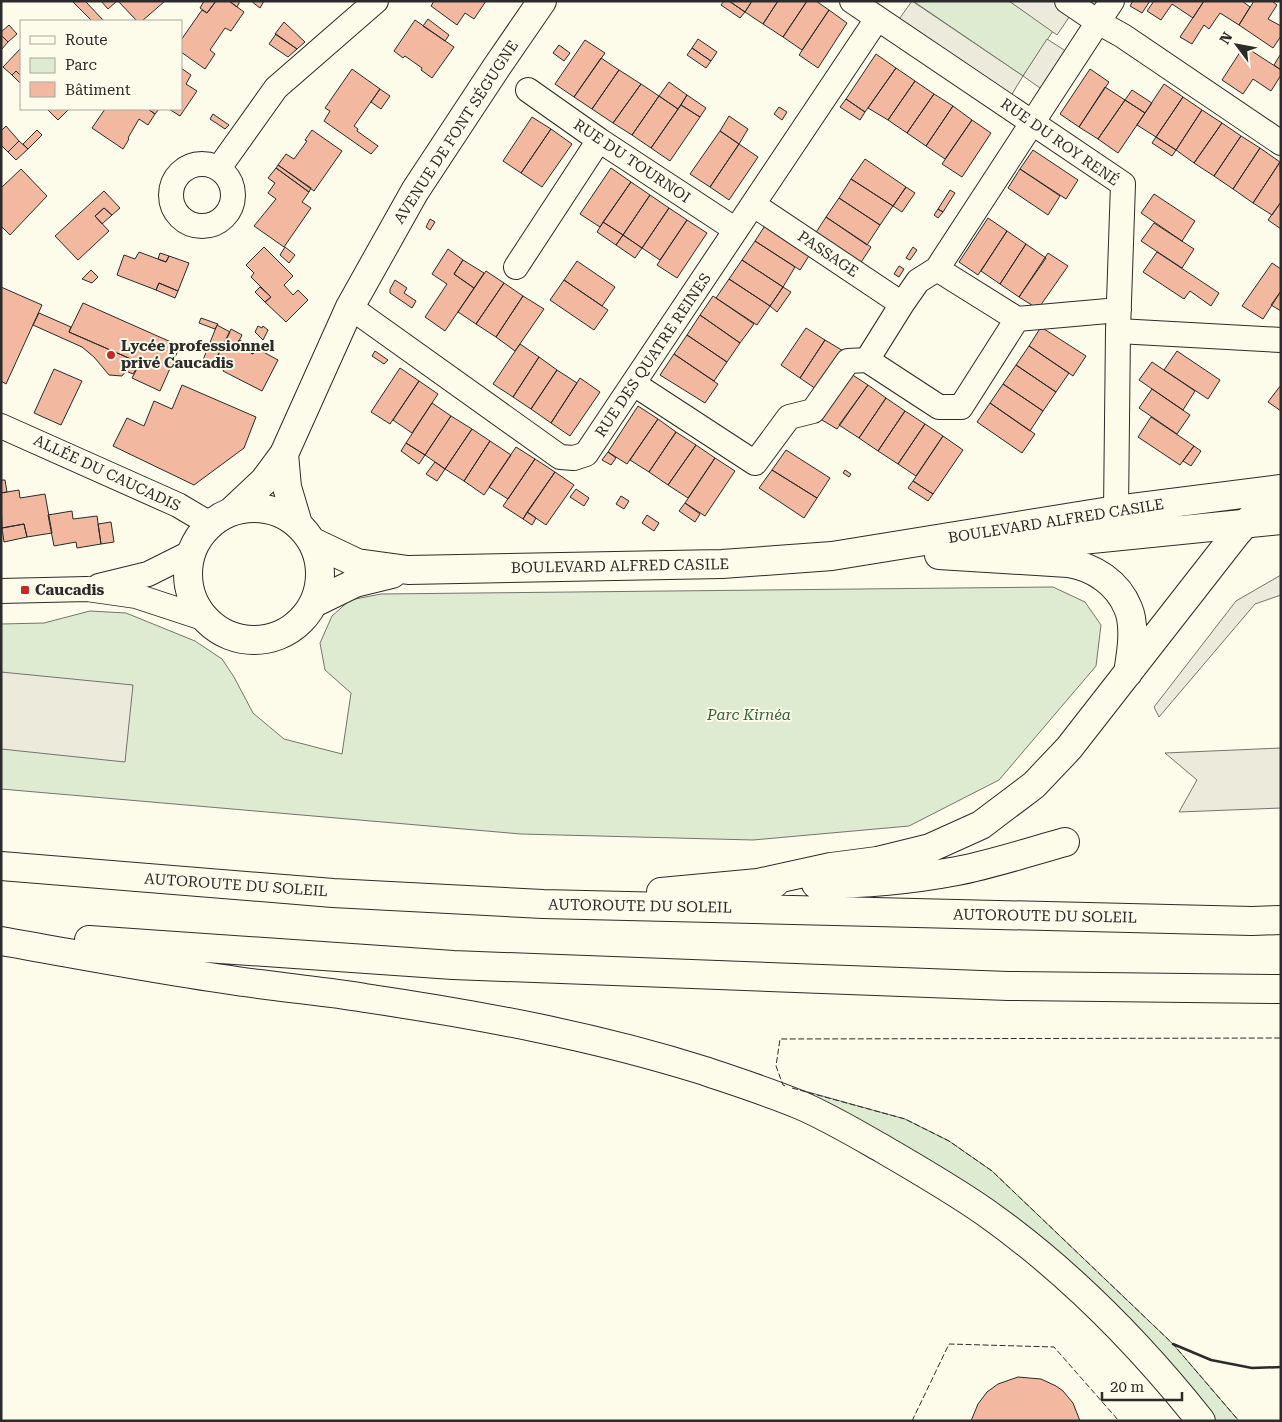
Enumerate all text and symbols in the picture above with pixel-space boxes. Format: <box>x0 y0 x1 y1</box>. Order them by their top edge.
legend <box>20 20 182 110</box>
north arrow <box>1212 20 1262 70</box>
text: N <box>1216 29 1236 47</box>
text: Route <box>65 31 107 49</box>
street label: AVENUE DE FONT SÉGUGNE <box>390 37 522 227</box>
text: Parc <box>65 56 97 74</box>
text: Bâtiment <box>65 81 131 99</box>
street label: RUE DU ROY RENÉ <box>997 94 1123 190</box>
street label: RUE DU TOURNOI <box>570 115 694 207</box>
street label: PASSAGE <box>794 227 862 281</box>
street label: RUE DES QUATRE REINES <box>591 270 715 440</box>
place label: Lycée professionnel privé Caucadis <box>121 337 274 372</box>
marker: Lycée professionnel privé Caucadis <box>105 349 117 361</box>
street label: ALLÉE DU CAUCADIS <box>31 431 183 515</box>
street label: BOULEVARD ALFRED CASILE <box>947 495 1165 547</box>
street label: BOULEVARD ALFRED CASILE <box>511 555 729 577</box>
place label: Caucadis <box>35 581 105 599</box>
marker: Caucadis <box>19 584 31 596</box>
park label: Parc Kirnéa <box>706 706 791 724</box>
street label: AUTOROUTE DU SOLEIL <box>144 870 328 900</box>
street label: AUTOROUTE DU SOLEIL <box>548 895 732 917</box>
street label: AUTOROUTE DU SOLEIL <box>953 905 1137 927</box>
scale bar <box>1102 1370 1182 1402</box>
text: 20 m <box>1110 1378 1145 1396</box>

